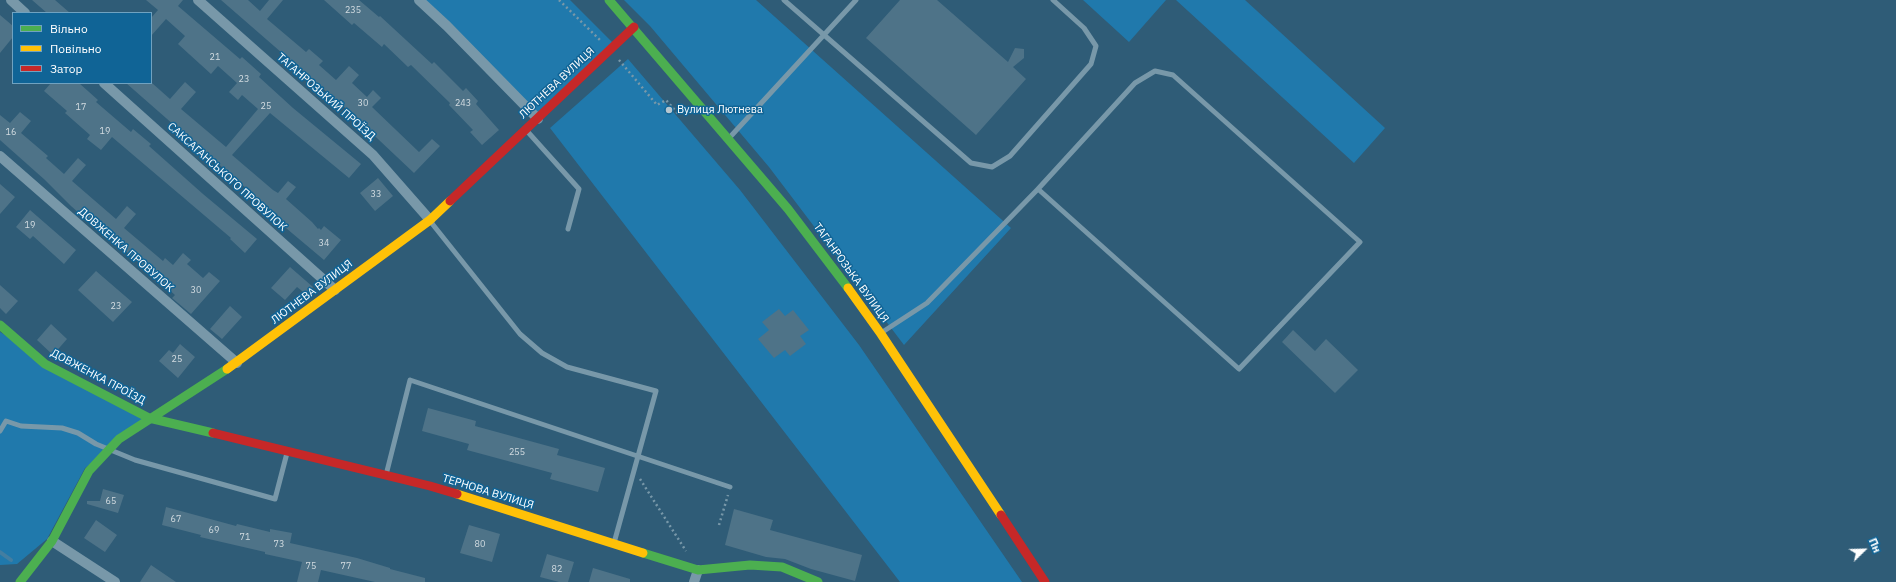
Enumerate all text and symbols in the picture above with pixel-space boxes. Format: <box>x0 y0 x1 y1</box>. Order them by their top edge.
house number: 235 <box>345 5 361 15</box>
legend <box>12 12 152 84</box>
text: Вільно <box>50 21 88 36</box>
text: Повільно <box>50 41 102 56</box>
street label: ЛЮТНЕВА ВУЛИЦЯ <box>517 45 597 121</box>
street label: ТАГАНРОЗЬКИЙ ПРОЇЗД <box>274 51 378 143</box>
house number: 21 <box>210 52 220 62</box>
text: Затор <box>50 61 82 76</box>
house number: 23 <box>239 74 249 84</box>
house number: 30 <box>358 98 368 108</box>
house number: 243 <box>455 98 471 108</box>
house number: 25 <box>261 101 271 111</box>
house number: 17 <box>76 102 86 112</box>
place label: Вулиця Лютнева <box>677 103 763 117</box>
marker: Вулиця Лютнева <box>664 105 674 115</box>
street label: САКСАГАНСЬКОГО ПРОВУЛОК <box>165 120 289 234</box>
house number: 19 <box>100 126 110 136</box>
house number: 16 <box>6 127 16 137</box>
house number: 33 <box>371 189 381 199</box>
street label: ДОВЖЕНКА ПРОВУЛОК <box>76 205 176 295</box>
house number: 19 <box>25 220 35 230</box>
street label: ТАГАНРОЗЬКА ВУЛИЦЯ <box>810 221 892 325</box>
house number: 34 <box>319 238 329 248</box>
street label: ЛЮТНЕВА ВУЛИЦЯ <box>269 257 355 327</box>
house number: 30 <box>191 285 201 295</box>
house number: 23 <box>111 301 121 311</box>
street label: ДОВЖЕНКА ПРОЇЗД <box>48 346 148 408</box>
house number: 25 <box>172 354 182 364</box>
house number: 255 <box>509 447 525 457</box>
street label: ТЕРНОВА ВУЛИЦЯ <box>441 472 535 512</box>
house number: 65 <box>106 496 116 506</box>
house number: 67 <box>171 514 181 524</box>
house number: 69 <box>209 525 219 535</box>
north arrow <box>1844 530 1884 570</box>
house number: 71 <box>240 532 250 542</box>
text: Пн <box>1866 536 1884 555</box>
house number: 73 <box>274 539 284 549</box>
house number: 80 <box>475 539 485 549</box>
house number: 75 <box>306 561 316 571</box>
house number: 77 <box>341 561 351 571</box>
house number: 82 <box>552 564 562 574</box>

